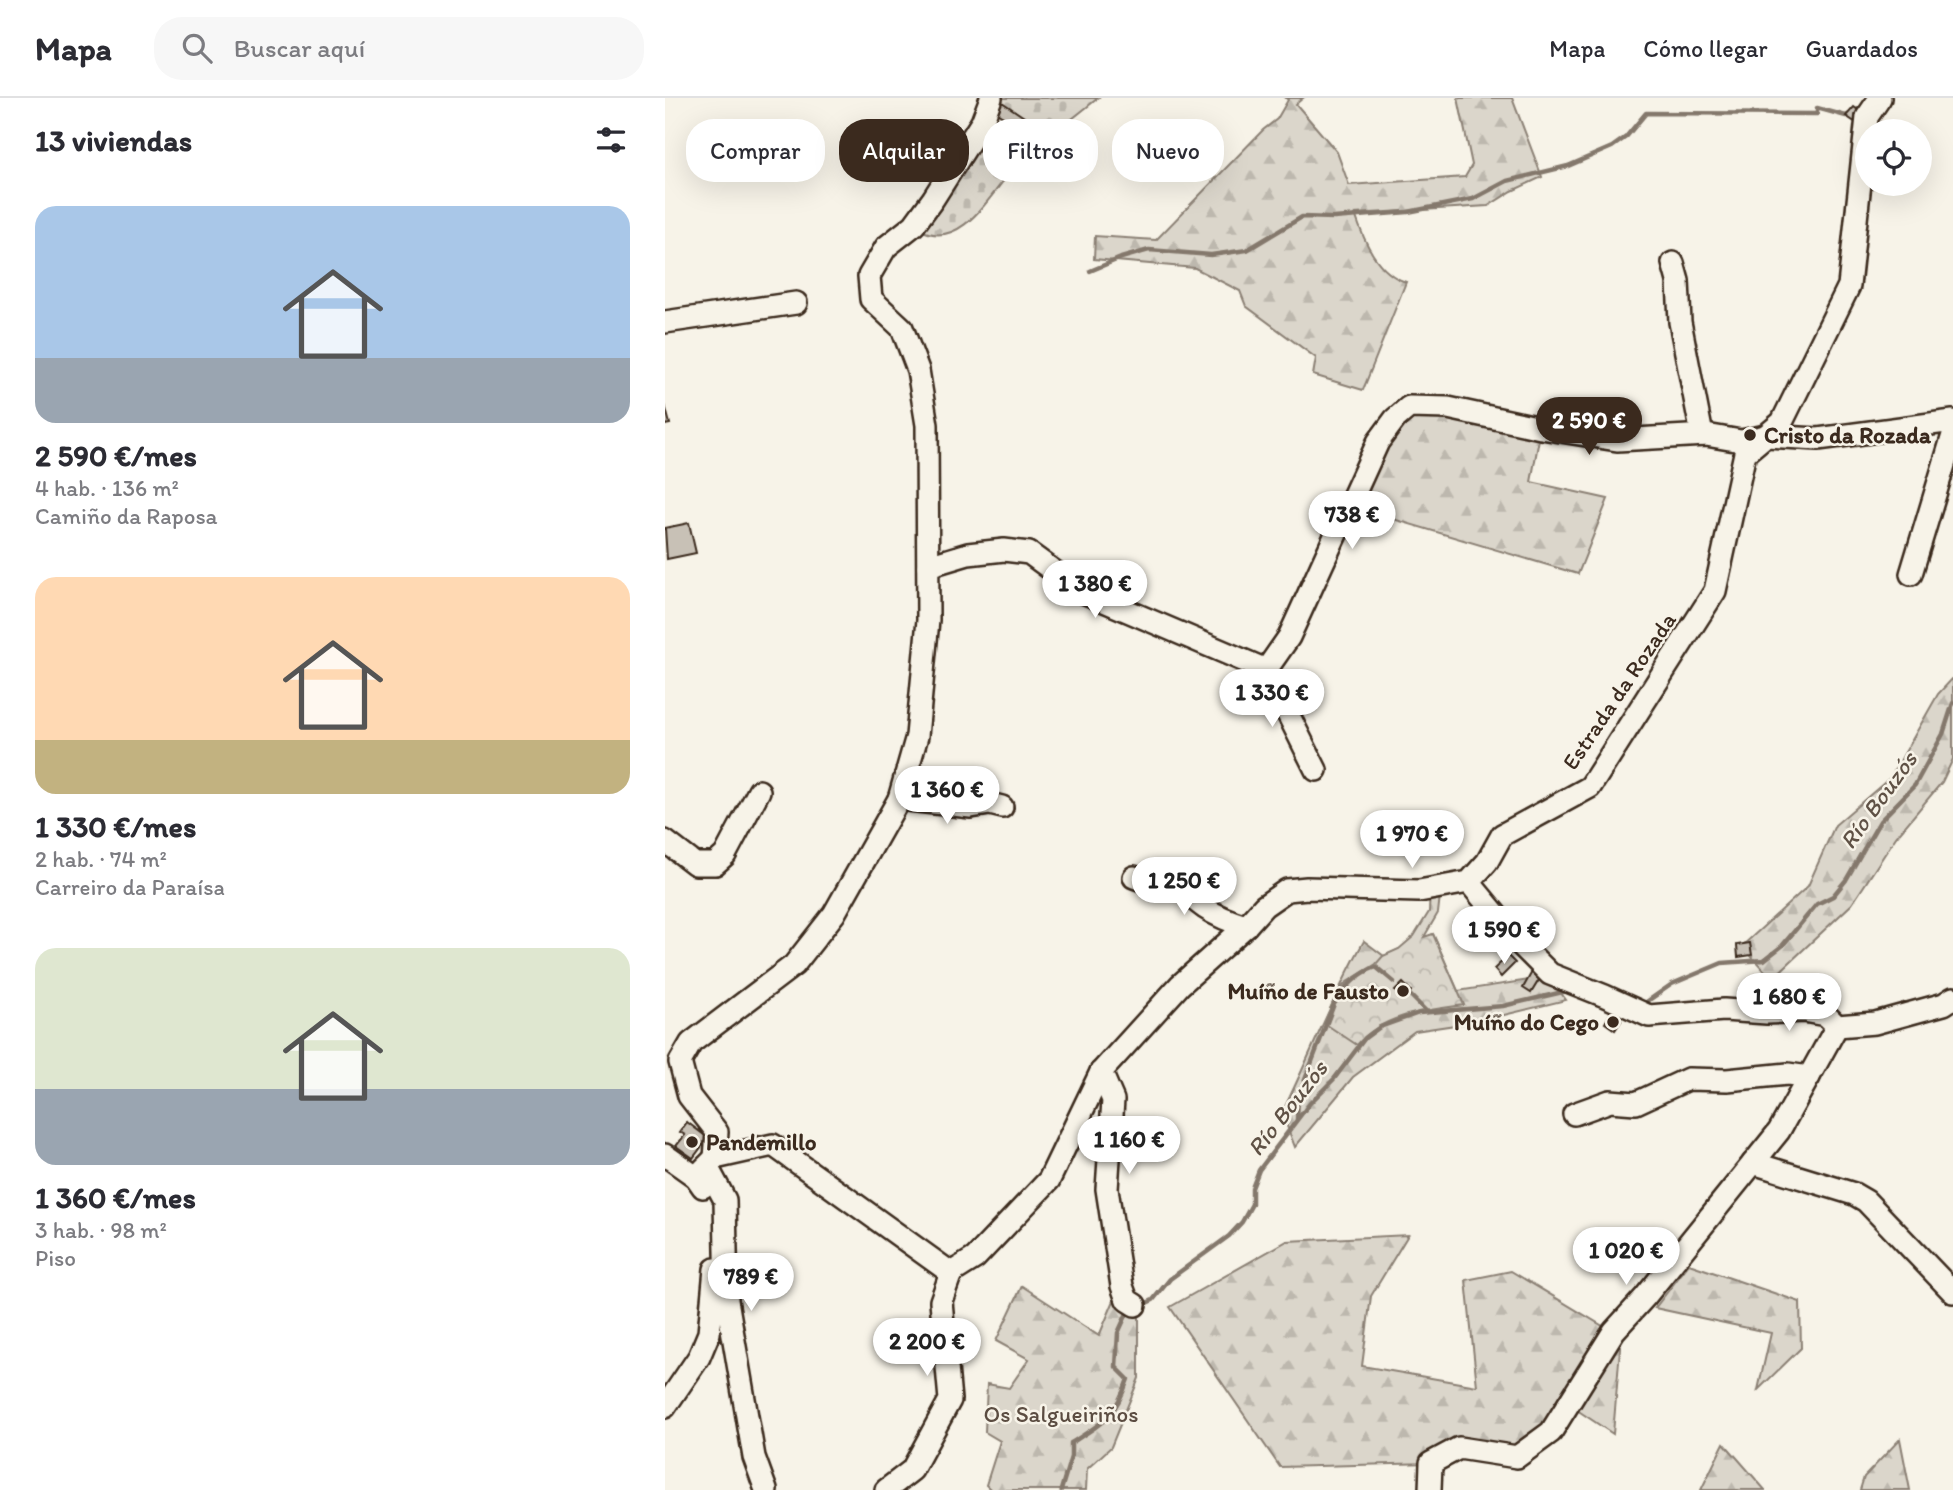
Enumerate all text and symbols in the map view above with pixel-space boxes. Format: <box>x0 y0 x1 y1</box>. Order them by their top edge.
search box <box>154 17 644 80</box>
text: Mapa <box>35 29 112 68</box>
icon: search <box>178 29 216 67</box>
text: Buscar aquí <box>234 32 365 64</box>
text: Mapa <box>1549 34 1605 63</box>
text: Cómo llegar <box>1643 34 1768 63</box>
text: Guardados <box>1806 34 1918 63</box>
chip: Comprar <box>686 119 825 182</box>
chip: Alquilar <box>839 119 969 182</box>
chip: Filtros <box>983 119 1098 182</box>
chip: Nuevo <box>1112 119 1224 182</box>
map controls <box>1855 119 1932 196</box>
button: locate <box>1855 119 1932 196</box>
icon: filters <box>592 121 630 159</box>
text: 13 viviendas <box>35 122 192 159</box>
icon: home <box>270 251 396 377</box>
pin: 2 590 € <box>1524 398 1654 457</box>
text: 2 590 € <box>1552 406 1626 434</box>
place label: Cristo da Rozada <box>1764 421 1932 449</box>
marker: Cristo da Rozada <box>1742 427 1758 443</box>
text: 2 590 €/mes <box>35 437 197 474</box>
text: 4 hab. · 136 m² <box>35 474 179 502</box>
pin: 738 € <box>1303 491 1401 551</box>
text: 738 € <box>1325 500 1379 528</box>
text: Camiño da Raposa <box>35 502 218 530</box>
pin: 1 380 € <box>1030 560 1160 620</box>
text: 1 380 € <box>1058 569 1132 597</box>
street label: Estrada da Rozada <box>1556 607 1682 775</box>
icon: home <box>270 622 396 748</box>
pin: 1 330 € <box>1207 670 1337 729</box>
text: 1 330 € <box>1235 678 1309 706</box>
water label: Río Bouzós <box>1833 745 1924 854</box>
pin: 1 360 € <box>882 766 1012 826</box>
text: 1 360 € <box>910 775 984 803</box>
text: 1 330 €/mes <box>35 808 196 845</box>
pin: 1 970 € <box>1347 810 1477 870</box>
text: 1 970 € <box>1376 819 1448 847</box>
text: 2 hab. · 74 m² <box>35 845 167 873</box>
pin: 1 250 € <box>1119 858 1249 917</box>
text: 1 250 € <box>1148 866 1220 894</box>
text: Carreiro da Paraísa <box>35 873 225 901</box>
pin: 1 590 € <box>1439 906 1569 966</box>
text: 1 590 € <box>1468 915 1540 943</box>
pin: 1 680 € <box>1724 974 1854 1033</box>
place label: Muíño de Fausto <box>1227 977 1389 1005</box>
text: 1 680 € <box>1752 982 1826 1010</box>
marker: Muíño de Fausto <box>1395 983 1411 999</box>
icon: home <box>270 993 396 1119</box>
place label: Muíño do Cego <box>1454 1008 1599 1036</box>
marker: Muíño do Cego <box>1605 1014 1621 1030</box>
water label: Río Bouzós <box>1241 1053 1334 1162</box>
pin: 1 160 € <box>1064 1116 1194 1176</box>
text: 1 160 € <box>1093 1125 1165 1153</box>
place label: Pandemillo <box>706 1128 817 1156</box>
marker: Pandemillo <box>684 1134 700 1150</box>
text: 1 360 €/mes <box>35 1179 196 1216</box>
text: 3 hab. · 98 m² <box>35 1216 167 1244</box>
pin: 1 020 € <box>1561 1228 1691 1287</box>
text: 1 020 € <box>1589 1236 1663 1264</box>
text: Piso <box>35 1244 76 1272</box>
pin: 789 € <box>702 1254 800 1313</box>
text: 789 € <box>724 1262 778 1290</box>
pin: 2 200 € <box>862 1318 992 1378</box>
text: 2 200 € <box>889 1327 965 1355</box>
park label: Os Salgueiriños <box>984 1400 1138 1428</box>

